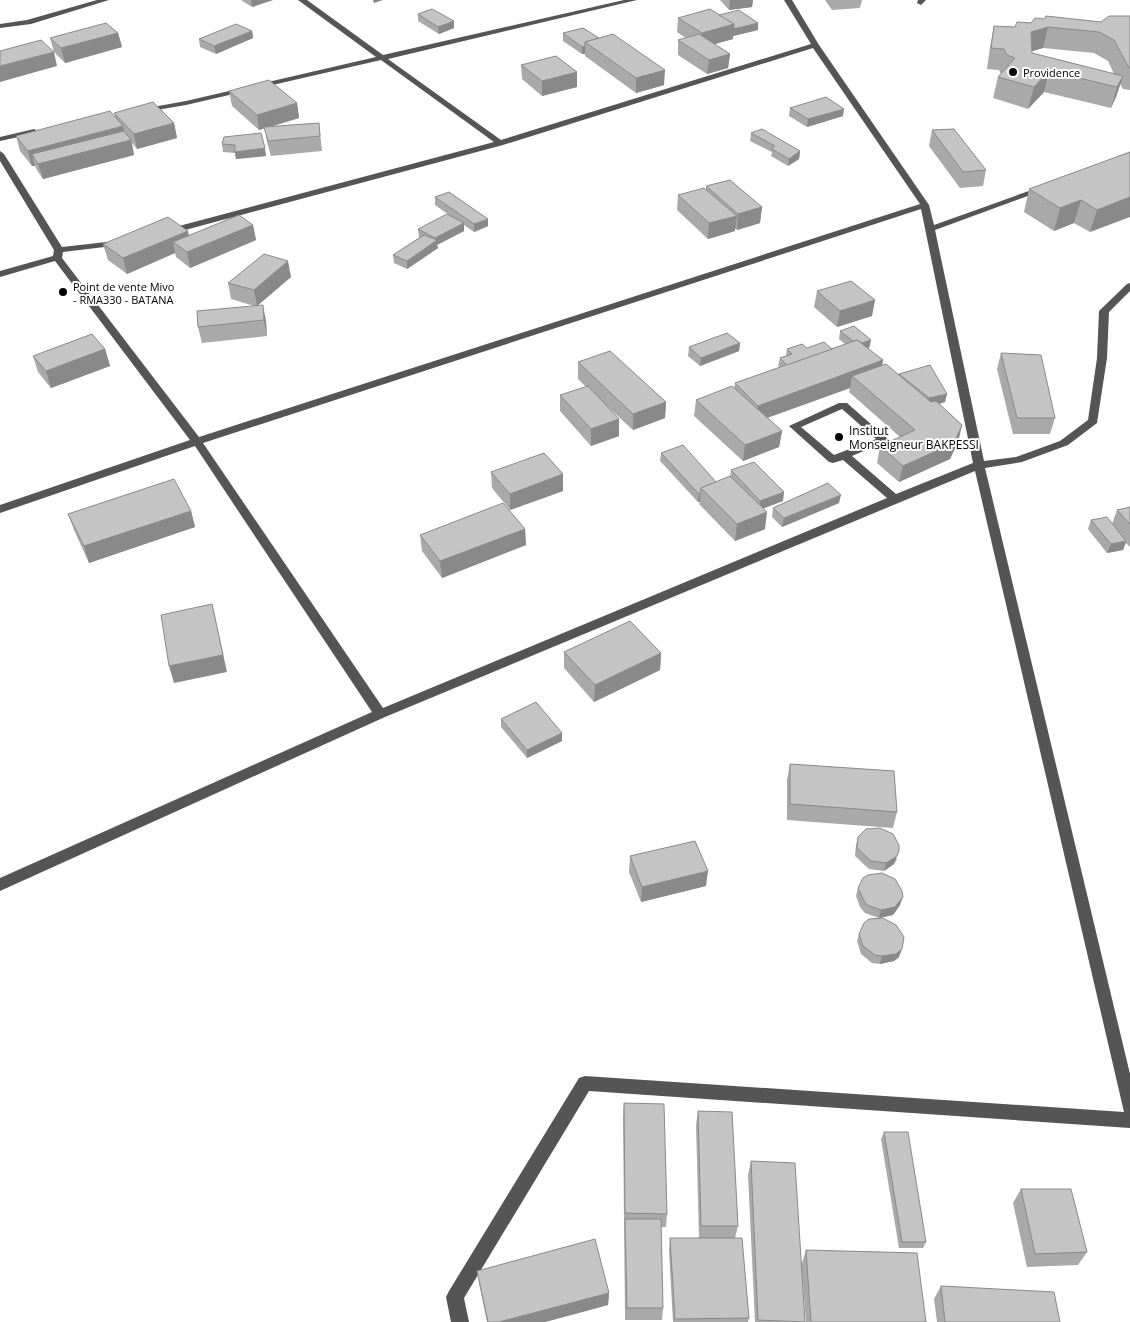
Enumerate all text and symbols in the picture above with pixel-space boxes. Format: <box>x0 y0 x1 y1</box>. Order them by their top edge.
place label: Providence <box>1023 65 1080 80</box>
marker: Providence <box>1007 66 1019 78</box>
place label: Point de vente Mivo - RMA330 - BATANA <box>73 279 175 307</box>
marker: Point de vente Mivo - RMA330 - BATANA <box>57 286 69 298</box>
place label: Institut Monseigneur BAKPESSI <box>849 422 979 453</box>
marker: Institut Monseigneur BAKPESSI <box>833 431 845 443</box>

